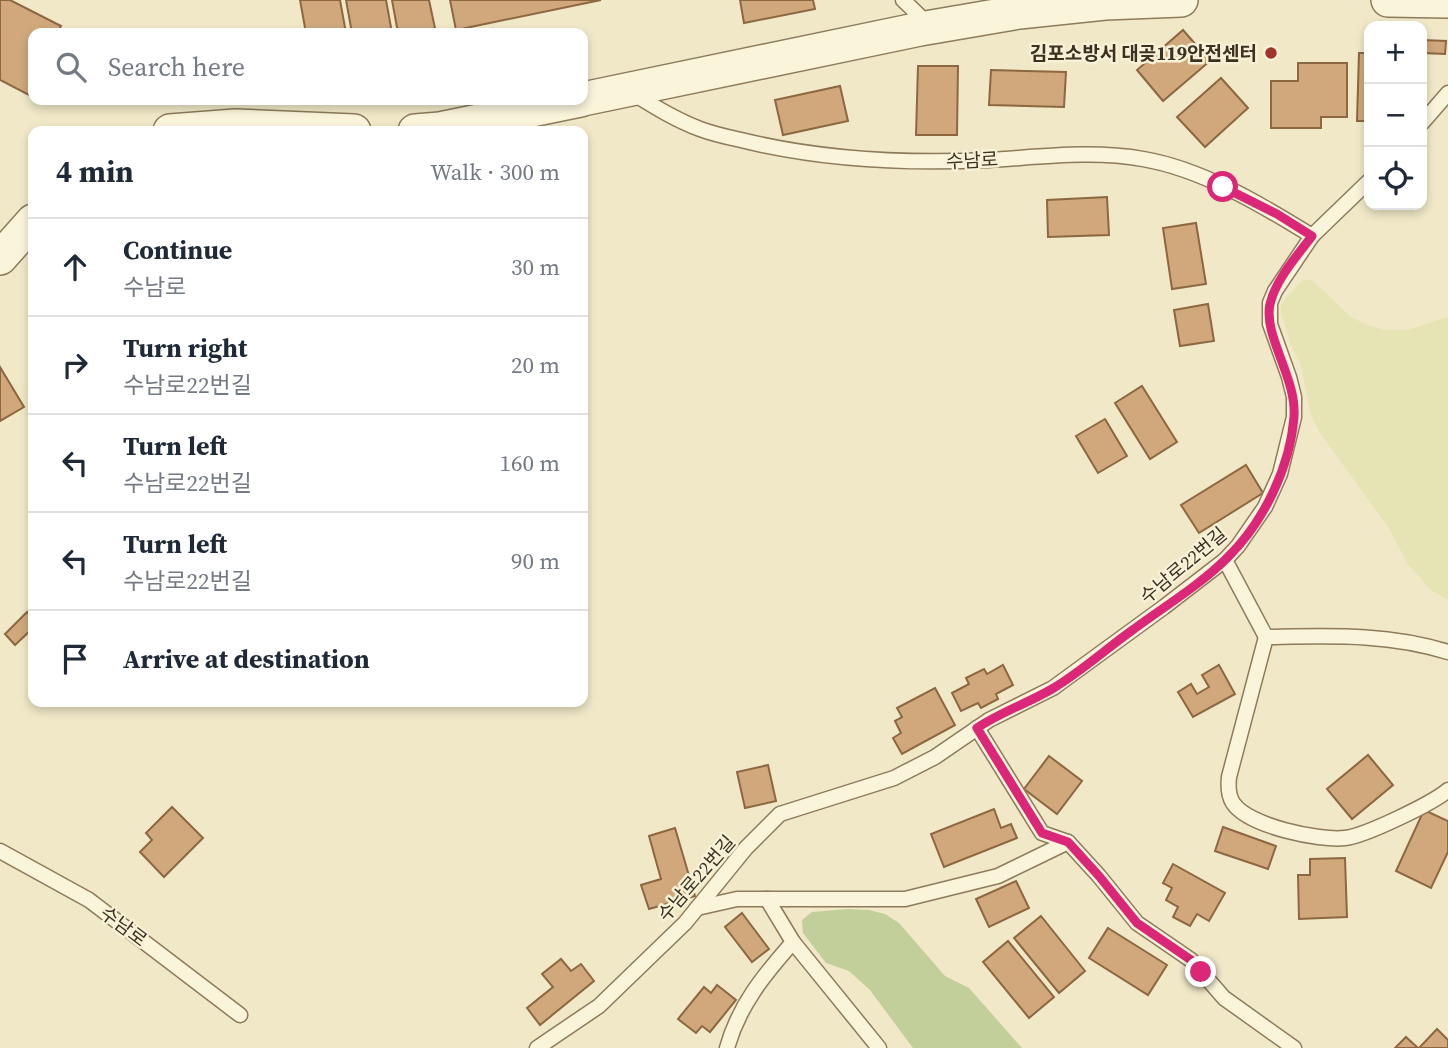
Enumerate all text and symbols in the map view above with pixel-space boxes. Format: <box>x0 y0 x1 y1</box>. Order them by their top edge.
map controls <box>1364 21 1427 210</box>
button: + <box>1364 21 1427 84</box>
search box <box>28 28 588 105</box>
place label: 김포소방서 대곶119안전센터 <box>1030 40 1257 66</box>
marker: 김포소방서 대곶119안전센터 <box>1263 45 1279 61</box>
icon: search <box>52 48 90 86</box>
text: Search here <box>108 49 245 85</box>
button: − <box>1364 84 1427 147</box>
street label: 수남로 <box>945 146 999 174</box>
button: locate <box>1364 147 1427 210</box>
text: 4 min <box>56 151 134 192</box>
text: Walk · 300 m <box>430 156 560 188</box>
route start <box>1207 171 1238 202</box>
text: Continue <box>123 232 232 268</box>
icon: ahead <box>56 248 94 286</box>
text: 30 m <box>511 251 560 283</box>
text: 수남로 <box>123 271 186 303</box>
text: Turn right <box>123 330 247 366</box>
icon: right <box>56 346 94 384</box>
text: 20 m <box>511 349 560 381</box>
text: 수남로22번길 <box>123 369 252 401</box>
text: Turn left <box>123 428 227 464</box>
icon: left <box>56 444 94 482</box>
text: 160 m <box>499 447 560 479</box>
text: 수남로22번길 <box>123 467 252 499</box>
street label: 수남로22번길 <box>1134 521 1232 609</box>
text: Turn left <box>123 526 227 562</box>
icon: left <box>56 542 94 580</box>
text: 90 m <box>511 545 560 577</box>
text: 수남로22번길 <box>123 565 252 597</box>
icon: arrive <box>56 640 94 678</box>
text: Arrive at destination <box>123 641 370 677</box>
street label: 수남로22번길 <box>651 829 741 927</box>
street label: 수남로 <box>95 900 153 952</box>
route end <box>1185 956 1216 987</box>

